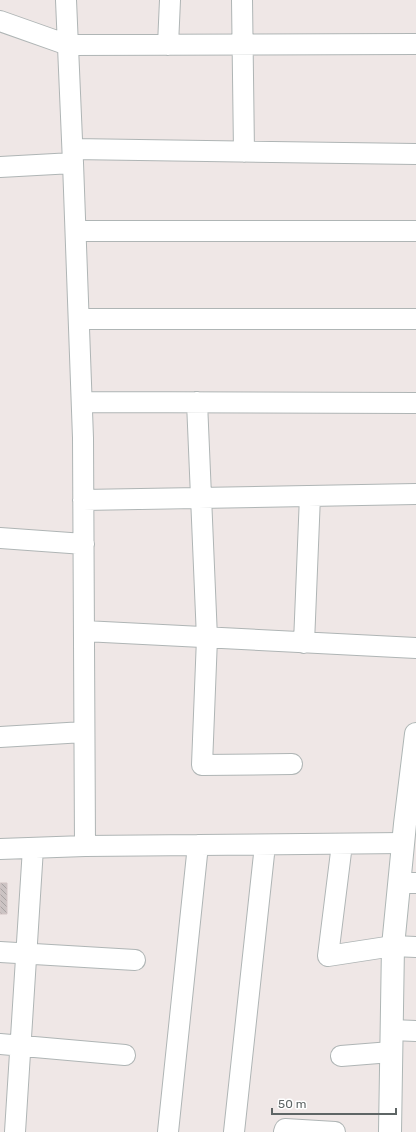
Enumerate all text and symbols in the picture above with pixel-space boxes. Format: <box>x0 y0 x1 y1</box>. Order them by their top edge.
scale bar <box>272 1090 396 1116</box>
text: 50 m <box>278 1097 306 1111</box>

